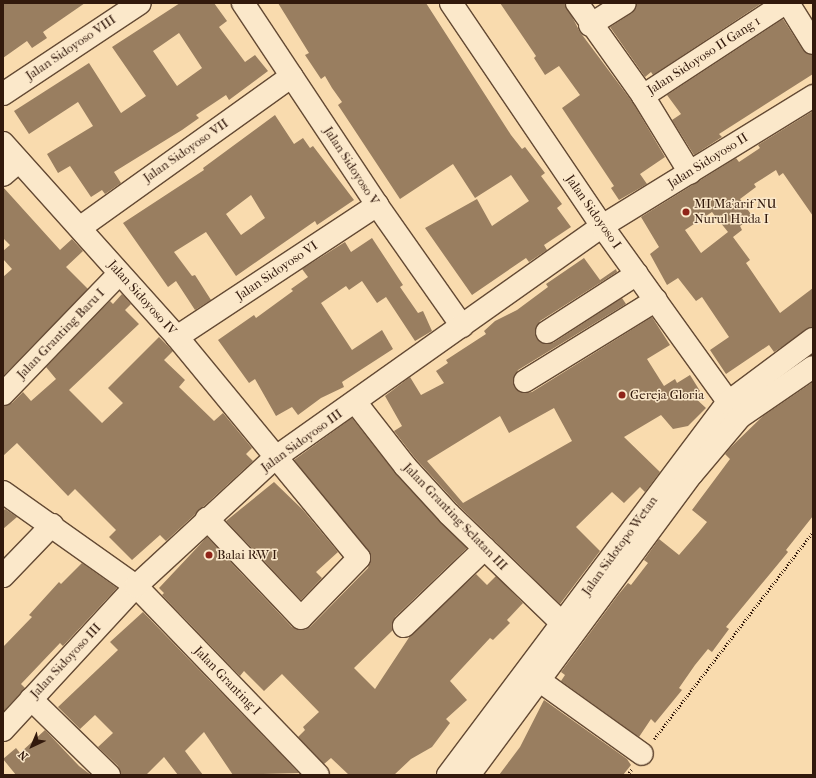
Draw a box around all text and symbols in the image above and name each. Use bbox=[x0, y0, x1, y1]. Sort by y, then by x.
street label: Jalan Sidoyoso VIII bbox=[23, 12, 119, 84]
street label: Jalan Sidoyoso II Gang 1 bbox=[645, 14, 763, 98]
street label: Jalan Sidoyoso VII bbox=[140, 116, 232, 186]
street label: Jalan Sidoyoso V bbox=[320, 124, 382, 208]
street label: Jalan Sidoyoso II bbox=[665, 130, 751, 192]
street label: Jalan Sidoyoso I bbox=[562, 172, 624, 252]
place label: MI Ma'arif NU Nurul Huda I bbox=[694, 197, 777, 228]
marker: MI Ma'arif NU Nurul Huda I bbox=[681, 207, 691, 217]
street label: Jalan Sidoyoso VI bbox=[233, 238, 321, 304]
street label: Jalan Sidoyoso IV bbox=[104, 257, 180, 339]
street label: Jalan Granting Baru I bbox=[14, 286, 108, 382]
place label: Gereja Gloria bbox=[630, 387, 704, 403]
marker: Gereja Gloria bbox=[617, 390, 627, 400]
street label: Jalan Sidoyoso III bbox=[258, 406, 346, 476]
street label: Jalan Granting Selatan III bbox=[400, 460, 510, 574]
street label: Jalan Sidotopo Wetan bbox=[579, 493, 661, 599]
place label: Balai RW I bbox=[217, 547, 277, 563]
marker: Balai RW I bbox=[204, 550, 214, 560]
street label: Jalan Sidoyoso III bbox=[27, 620, 105, 702]
street label: Jalan Granting I bbox=[190, 643, 264, 719]
north arrow bbox=[12, 726, 52, 766]
text: N bbox=[16, 747, 31, 763]

